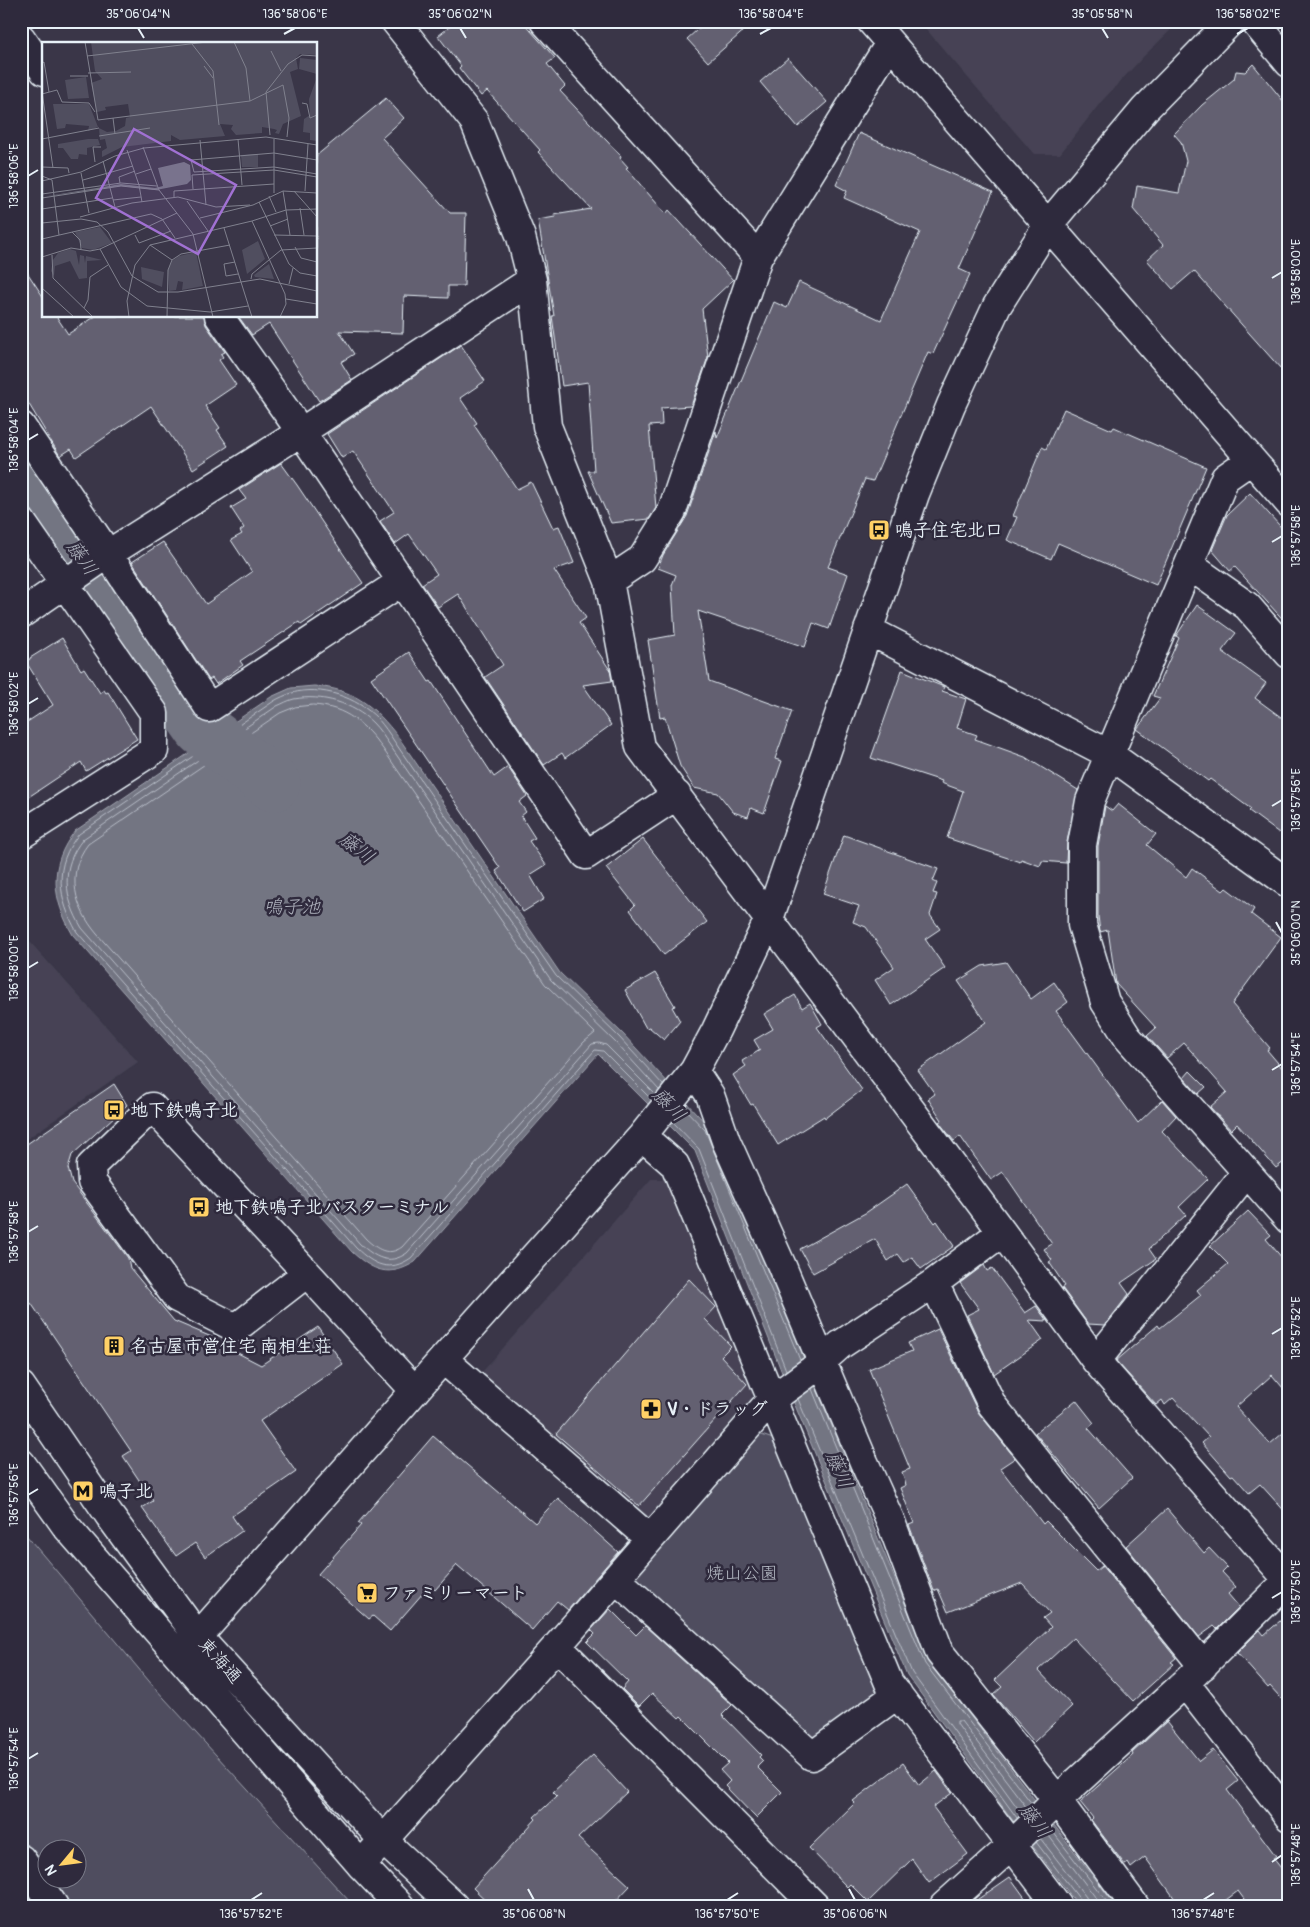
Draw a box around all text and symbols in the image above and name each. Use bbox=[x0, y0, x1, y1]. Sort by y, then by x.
text: 35°06'04"N bbox=[106, 7, 170, 22]
text: 136°58'06"E bbox=[263, 7, 327, 22]
text: 35°06'02"N bbox=[428, 7, 492, 22]
text: 136°58'04"E bbox=[739, 7, 803, 22]
text: 35°05'58"N bbox=[1071, 7, 1133, 22]
text: 136°58'02"E bbox=[1216, 7, 1280, 22]
inset map bbox=[42, 42, 318, 318]
text: 136°58'06"E bbox=[7, 144, 22, 208]
text: 136°58'00"E bbox=[1289, 239, 1304, 305]
text: 136°58'04"E bbox=[7, 408, 22, 472]
text: 136°57'58"E bbox=[1289, 505, 1304, 567]
bus stop icon: 鳴子住宅北口 bbox=[867, 518, 891, 542]
place label: 鳴子住宅北口 bbox=[895, 519, 1003, 542]
water label: 藤川 bbox=[61, 536, 103, 580]
text: 136°58'02"E bbox=[7, 672, 22, 736]
text: 136°57'56"E bbox=[1289, 768, 1304, 832]
water label: 藤川 bbox=[335, 827, 379, 869]
water label: 鳴子池 bbox=[263, 895, 321, 919]
text: 35°06'00"N bbox=[1289, 900, 1304, 966]
text: 136°58'00"E bbox=[7, 935, 22, 1001]
text: 136°57'54"E bbox=[1289, 1032, 1304, 1096]
water label: 藤川 bbox=[647, 1083, 691, 1127]
bus stop icon: 地下鉄鳴子北 bbox=[102, 1098, 126, 1122]
place label: 地下鉄鳴子北 bbox=[130, 1099, 238, 1122]
bus stop icon: 地下鉄鳴子北バスターミナル bbox=[187, 1195, 211, 1219]
place label: 地下鉄鳴子北バスターミナル bbox=[215, 1196, 449, 1219]
text: 136°57'58"E bbox=[7, 1201, 22, 1263]
text: 136°57'52"E bbox=[1289, 1296, 1304, 1360]
building icon: 名古屋市営住宅 南相生荘 bbox=[102, 1334, 126, 1358]
place label: 名古屋市営住宅 南相生荘 bbox=[130, 1335, 332, 1358]
pharmacy icon: V・ドラッグ bbox=[639, 1397, 663, 1421]
place label: V・ドラッグ bbox=[667, 1398, 768, 1421]
water label: 藤川 bbox=[821, 1448, 857, 1492]
text: 136°57'56"E bbox=[7, 1463, 22, 1527]
metro station icon: 鳴子北 bbox=[71, 1479, 95, 1503]
place label: 鳴子北 bbox=[99, 1480, 153, 1503]
text: 136°57'50"E bbox=[1289, 1560, 1304, 1624]
park label: 焼山公園 bbox=[706, 1562, 778, 1585]
supermarket icon: ファミリーマート bbox=[355, 1581, 379, 1605]
place label: ファミリーマート bbox=[383, 1582, 528, 1605]
street label: 東海通 bbox=[193, 1633, 247, 1689]
text: 136°57'54"E bbox=[7, 1727, 22, 1791]
water label: 藤川 bbox=[1014, 1799, 1056, 1843]
text: 136°57'48"E bbox=[1289, 1824, 1304, 1886]
north arrow bbox=[38, 1840, 88, 1890]
text: N bbox=[41, 1862, 61, 1878]
text: 136°57'52"E bbox=[219, 1907, 283, 1922]
text: 35°06'08"N bbox=[502, 1907, 566, 1922]
text: 136°57'50"E bbox=[695, 1907, 759, 1922]
text: 35°06'06"N bbox=[823, 1907, 887, 1922]
text: 136°57'48"E bbox=[1172, 1907, 1234, 1922]

